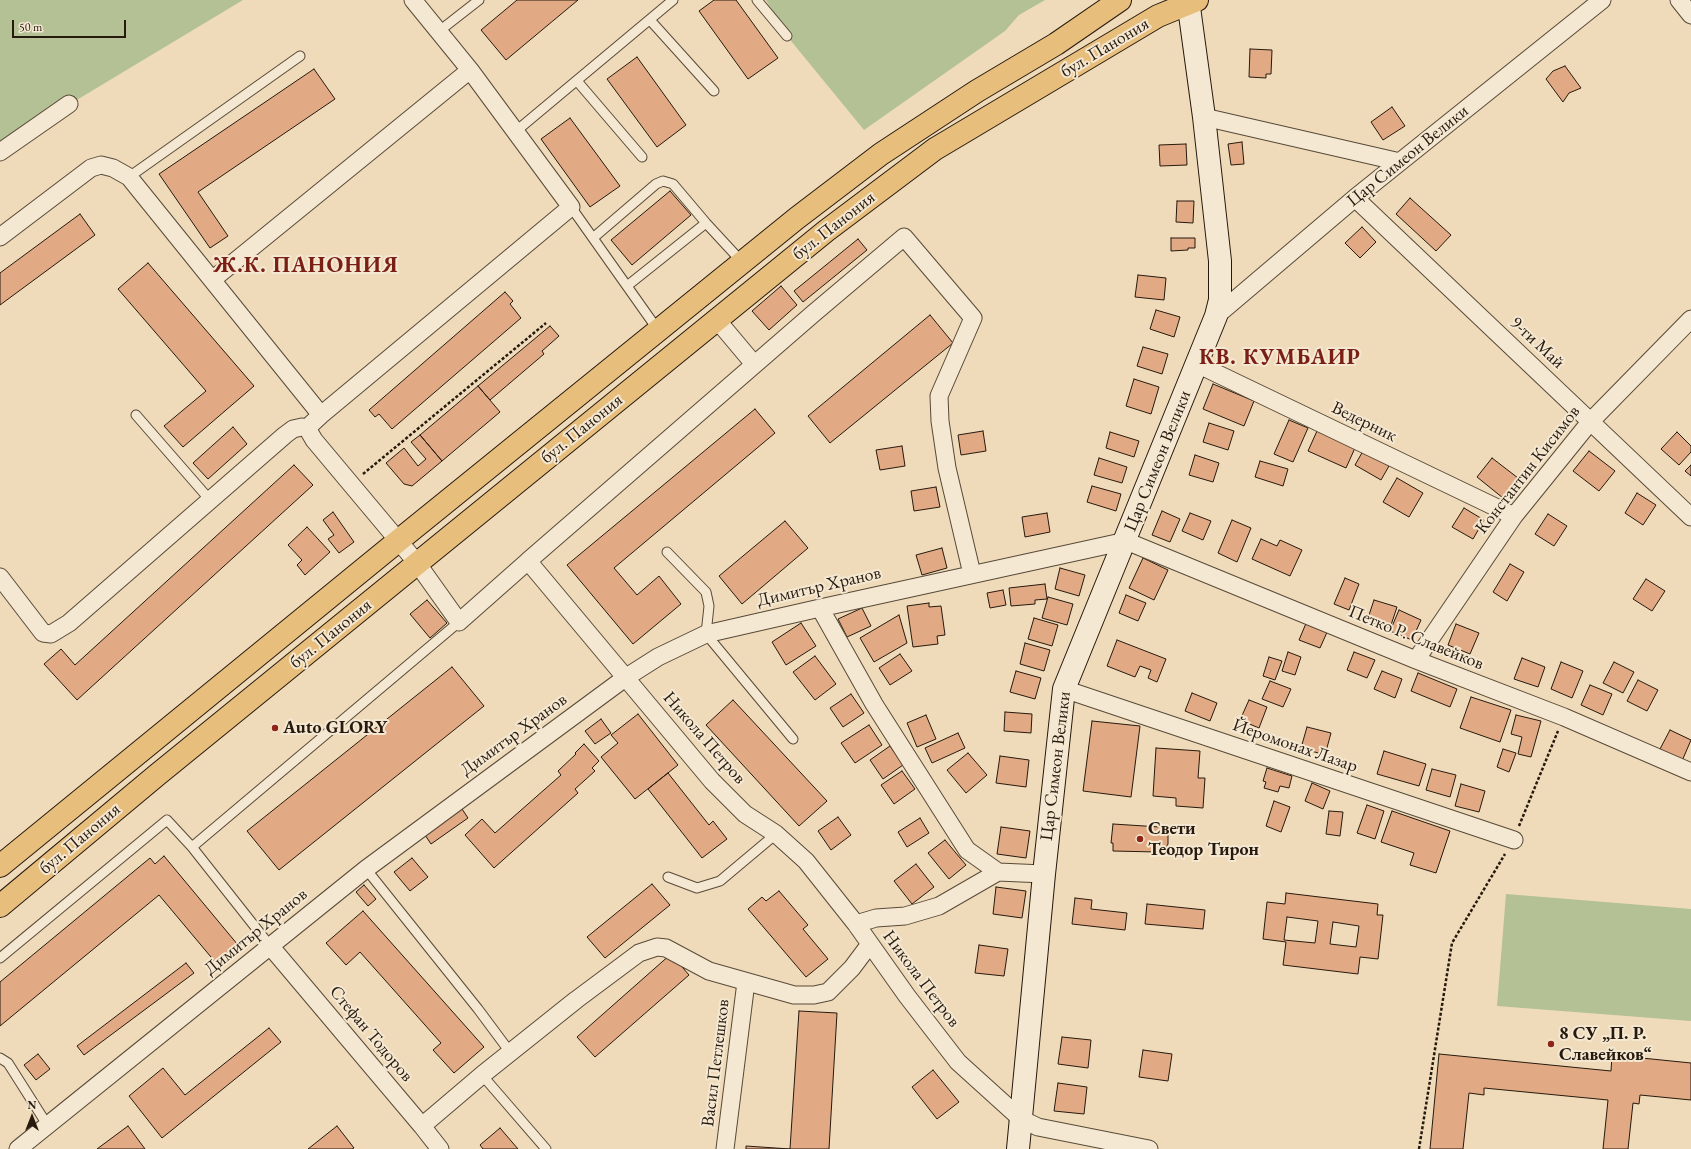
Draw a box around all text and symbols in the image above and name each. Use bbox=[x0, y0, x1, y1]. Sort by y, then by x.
scale bar bbox=[14, 12, 128, 38]
street label: бул. Панония bbox=[1057, 13, 1153, 83]
text: 50 m bbox=[19, 19, 42, 35]
street label: Цар Симеон Велики bbox=[1343, 100, 1473, 212]
street label: бул. Панония bbox=[788, 187, 880, 265]
district label: Ж.К. ПАНОНИЯ bbox=[213, 253, 399, 279]
street label: 9-ти Май bbox=[1505, 312, 1569, 374]
district label: КВ. КУМБАИР bbox=[1199, 345, 1361, 371]
street label: Цар Симеон Велики bbox=[1120, 387, 1196, 535]
street label: бул. Панония bbox=[537, 389, 627, 469]
street label: Ведерник bbox=[1328, 397, 1400, 447]
street label: Константин Кисимов bbox=[1471, 402, 1585, 538]
street label: Димитър Хранов bbox=[755, 562, 883, 612]
street label: бул. Панония bbox=[286, 594, 376, 674]
street label: Петко Р. Славейков bbox=[1345, 601, 1487, 675]
street label: Никола Петров bbox=[658, 687, 750, 789]
street label: Димитър Хранов bbox=[457, 689, 571, 781]
street label: Цар Симеон Велики bbox=[1036, 690, 1076, 842]
street label: Йеромонах Лазар bbox=[1230, 714, 1360, 778]
place label: Auto GLORY bbox=[283, 717, 387, 739]
marker: Auto GLORY bbox=[270, 723, 280, 733]
street label: бул. Панония bbox=[35, 799, 125, 879]
place label: Свети Теодор Тирон bbox=[1148, 818, 1259, 860]
marker: Свети Теодор Тирон bbox=[1135, 834, 1145, 844]
street label: Димитър Хранов bbox=[200, 884, 312, 980]
street label: Никола Петров bbox=[878, 926, 964, 1032]
street label: Стефан Тодоров bbox=[324, 981, 418, 1087]
street label: Васил Петлешков bbox=[697, 998, 735, 1128]
place label: 8 СУ „П. Р. Славейков“ bbox=[1559, 1023, 1652, 1066]
marker: 8 СУ „П. Р. Славейков“ bbox=[1546, 1039, 1556, 1049]
north arrow bbox=[12, 1097, 52, 1137]
text: N bbox=[28, 1098, 36, 1112]

